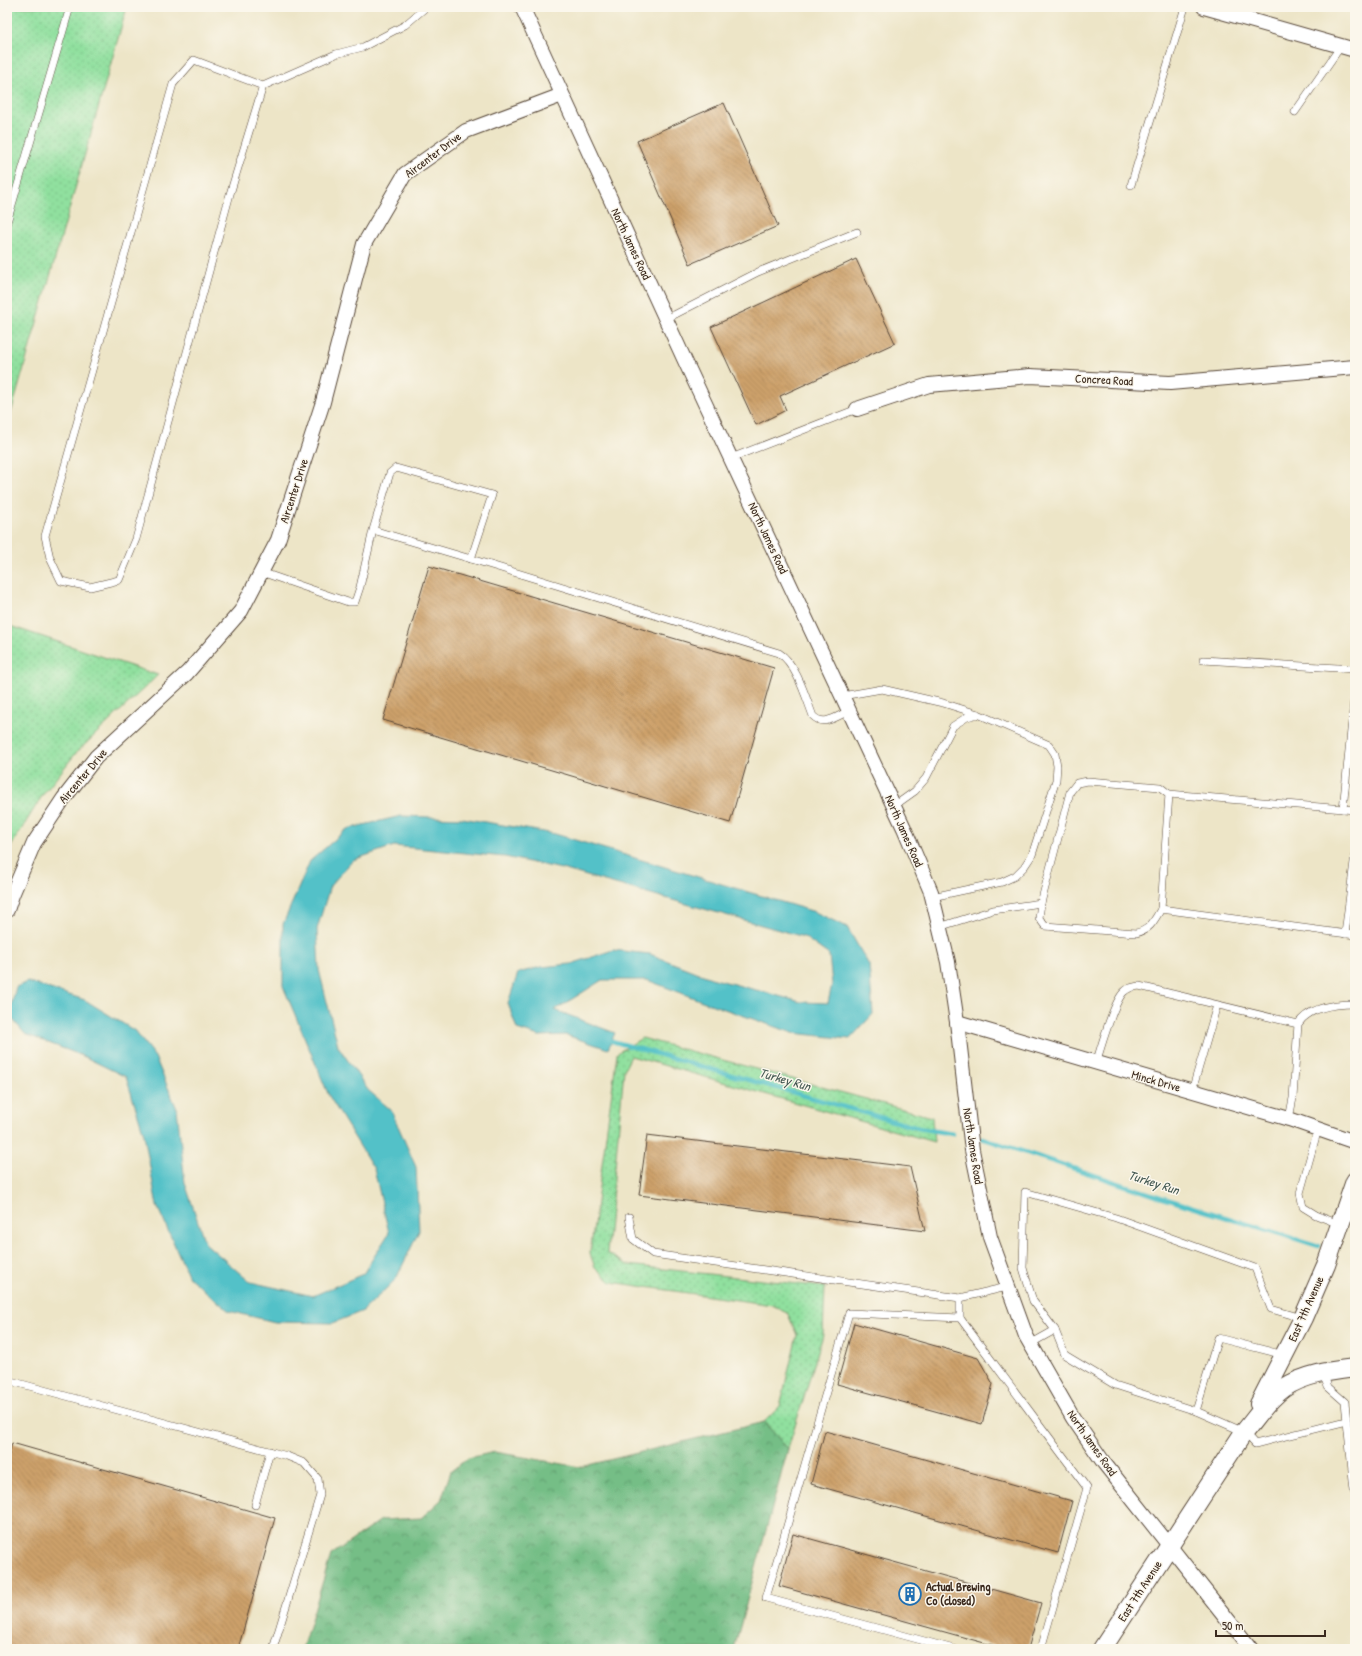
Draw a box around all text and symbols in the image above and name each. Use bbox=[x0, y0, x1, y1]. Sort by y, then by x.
street label: Aircenter Drive bbox=[401, 128, 465, 182]
street label: North James Road bbox=[607, 205, 656, 283]
street label: Concrea Road bbox=[1075, 369, 1134, 390]
street label: Aircenter Drive bbox=[275, 456, 312, 525]
street label: North James Road bbox=[744, 499, 793, 577]
street label: Aircenter Drive bbox=[55, 744, 111, 807]
street label: North James Road bbox=[881, 792, 928, 870]
water label: Turkey Run bbox=[757, 1063, 814, 1095]
street label: Minck Drive bbox=[1130, 1065, 1183, 1096]
street label: North James Road bbox=[959, 1107, 988, 1186]
water label: Turkey Run bbox=[1126, 1165, 1183, 1199]
street label: East 7th Avenue bbox=[1284, 1273, 1328, 1344]
street label: North James Road bbox=[1063, 1406, 1122, 1479]
street label: East 7th Avenue bbox=[1113, 1557, 1166, 1625]
place label: Actual Brewing Co (closed) bbox=[926, 1578, 991, 1609]
building icon: Actual Brewing Co (closed) bbox=[897, 1581, 923, 1607]
scale bar bbox=[1216, 1612, 1325, 1638]
text: 50 m bbox=[1222, 1617, 1243, 1634]

